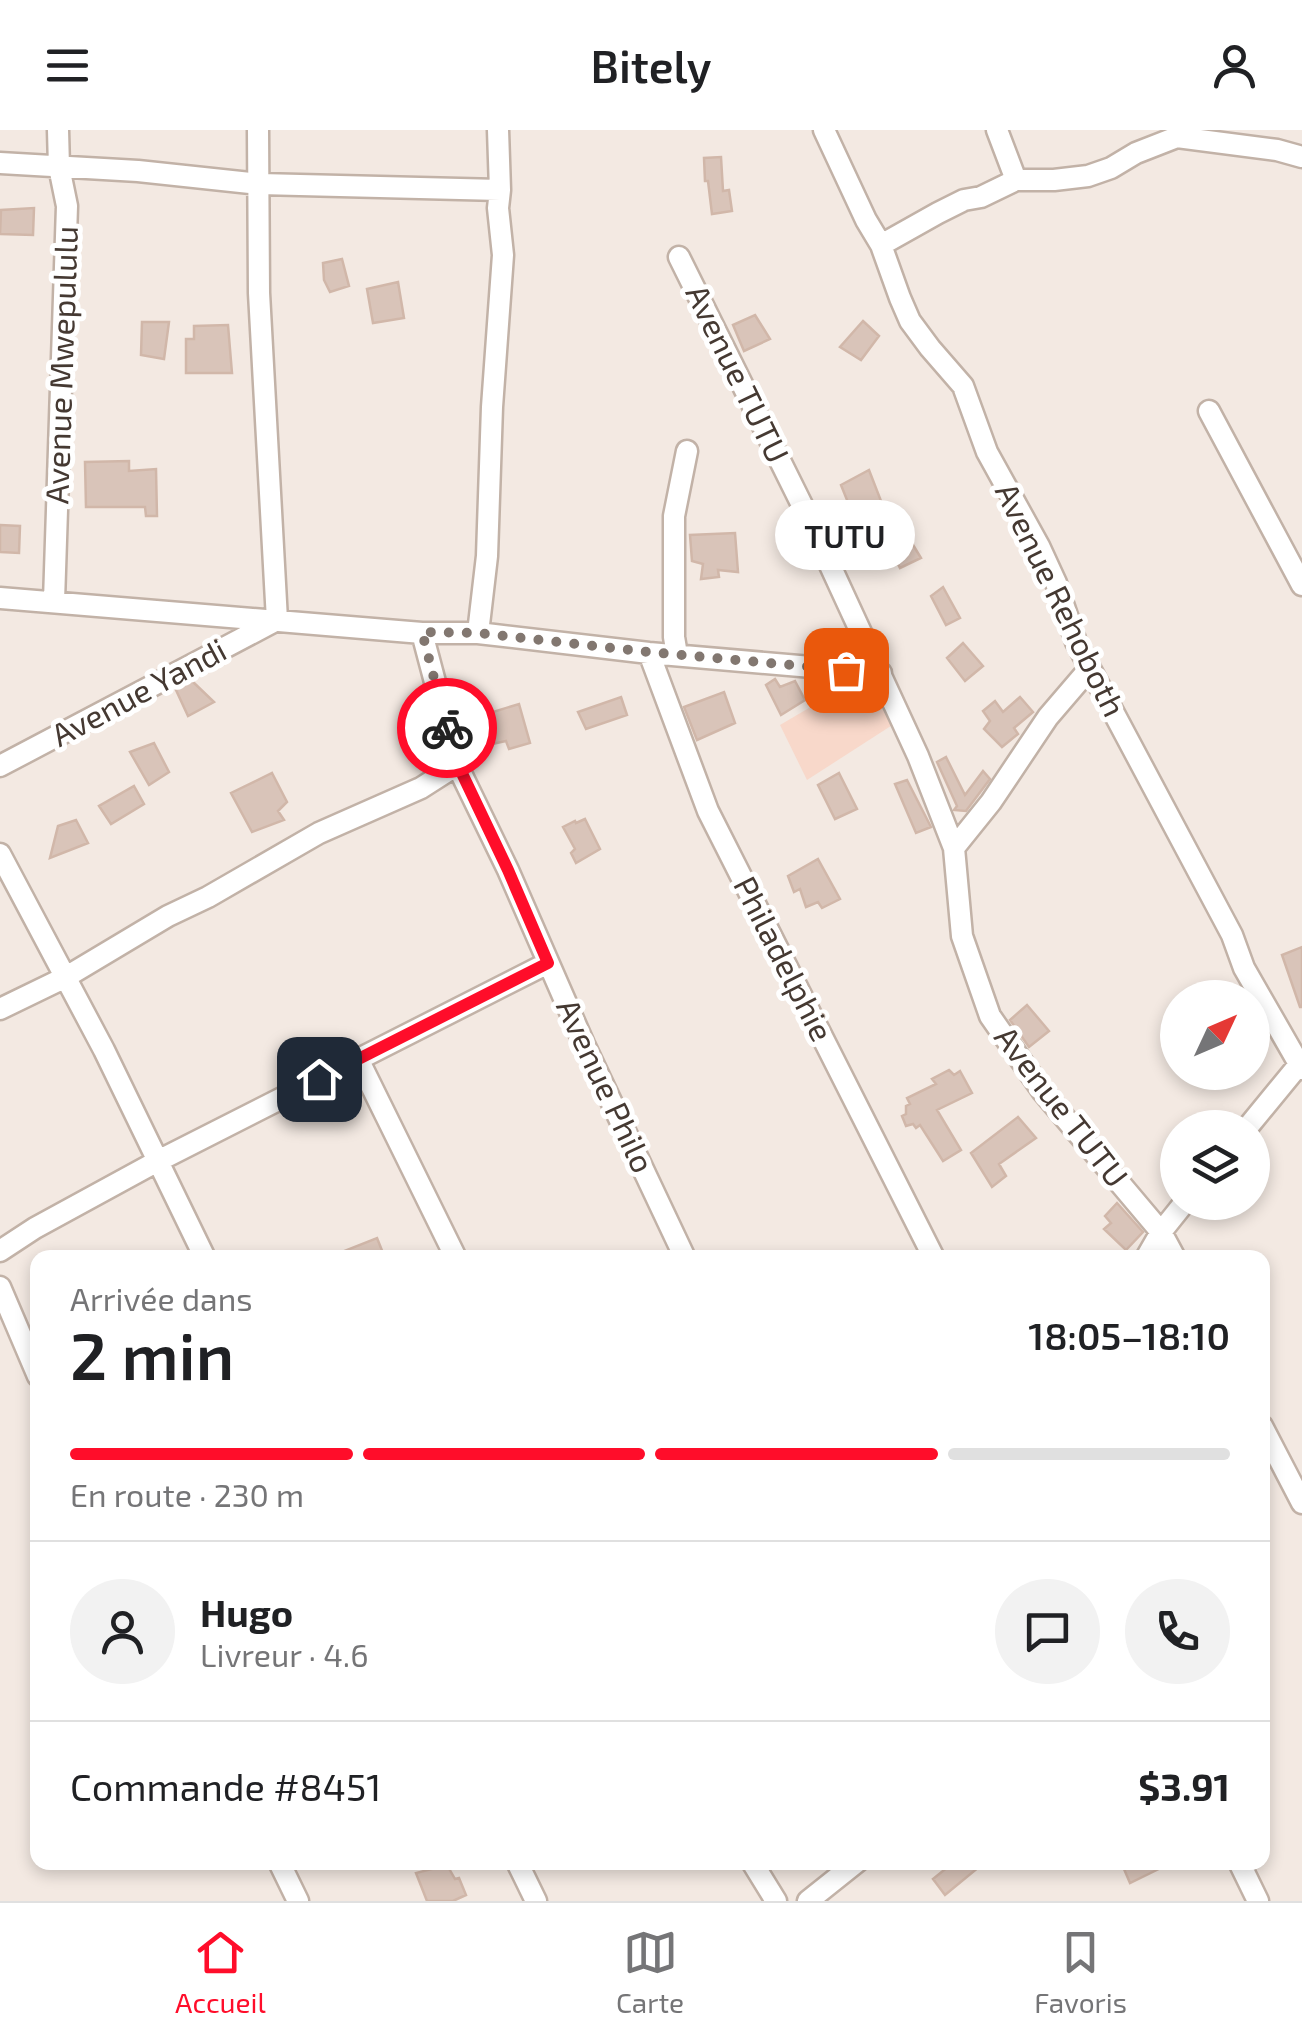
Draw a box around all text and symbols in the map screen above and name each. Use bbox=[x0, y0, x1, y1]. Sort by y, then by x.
icon: menu bbox=[40, 38, 95, 93]
text: Bitely bbox=[591, 38, 711, 92]
icon: person bbox=[1207, 38, 1262, 93]
street label: Avenue Mwepululu bbox=[36, 225, 84, 505]
street label: Avenue TUTU bbox=[679, 278, 798, 468]
street label: Avenue Rehoboth bbox=[989, 476, 1135, 722]
callout: TUTU bbox=[776, 500, 916, 570]
text: TUTU bbox=[804, 516, 886, 554]
pin bbox=[804, 628, 889, 713]
street label: Avenue Yandi bbox=[44, 629, 232, 753]
icon: bag bbox=[819, 643, 874, 698]
courier bbox=[397, 678, 497, 778]
icon: bike bbox=[420, 701, 475, 756]
street label: Philadelphie bbox=[727, 869, 843, 1047]
north arrow bbox=[1160, 980, 1270, 1090]
map controls bbox=[1160, 980, 1270, 1220]
street label: Avenue Philo bbox=[550, 992, 664, 1178]
street label: Avenue TUTU bbox=[988, 1018, 1137, 1194]
pin bbox=[277, 1037, 362, 1122]
icon: home bbox=[292, 1052, 347, 1107]
button: layers bbox=[1160, 1110, 1270, 1220]
text: Arrivée dans bbox=[70, 1279, 253, 1317]
text: 18:05–18:10 bbox=[1028, 1312, 1230, 1358]
text: 2 min bbox=[70, 1315, 234, 1393]
text: En route · 230 m bbox=[70, 1475, 304, 1513]
button: person bbox=[70, 1579, 175, 1684]
button: chat bbox=[995, 1579, 1100, 1684]
button: phone bbox=[1125, 1579, 1230, 1684]
text: Hugo bbox=[200, 1589, 293, 1635]
text: Livreur · 4.6 bbox=[200, 1635, 368, 1673]
text: Commande #8451 bbox=[70, 1763, 381, 1809]
text: $3.91 bbox=[1138, 1763, 1230, 1809]
tab: Accueil bbox=[175, 1925, 266, 2019]
tab: Carte bbox=[616, 1925, 684, 2019]
tab: Favoris bbox=[1034, 1925, 1127, 2019]

